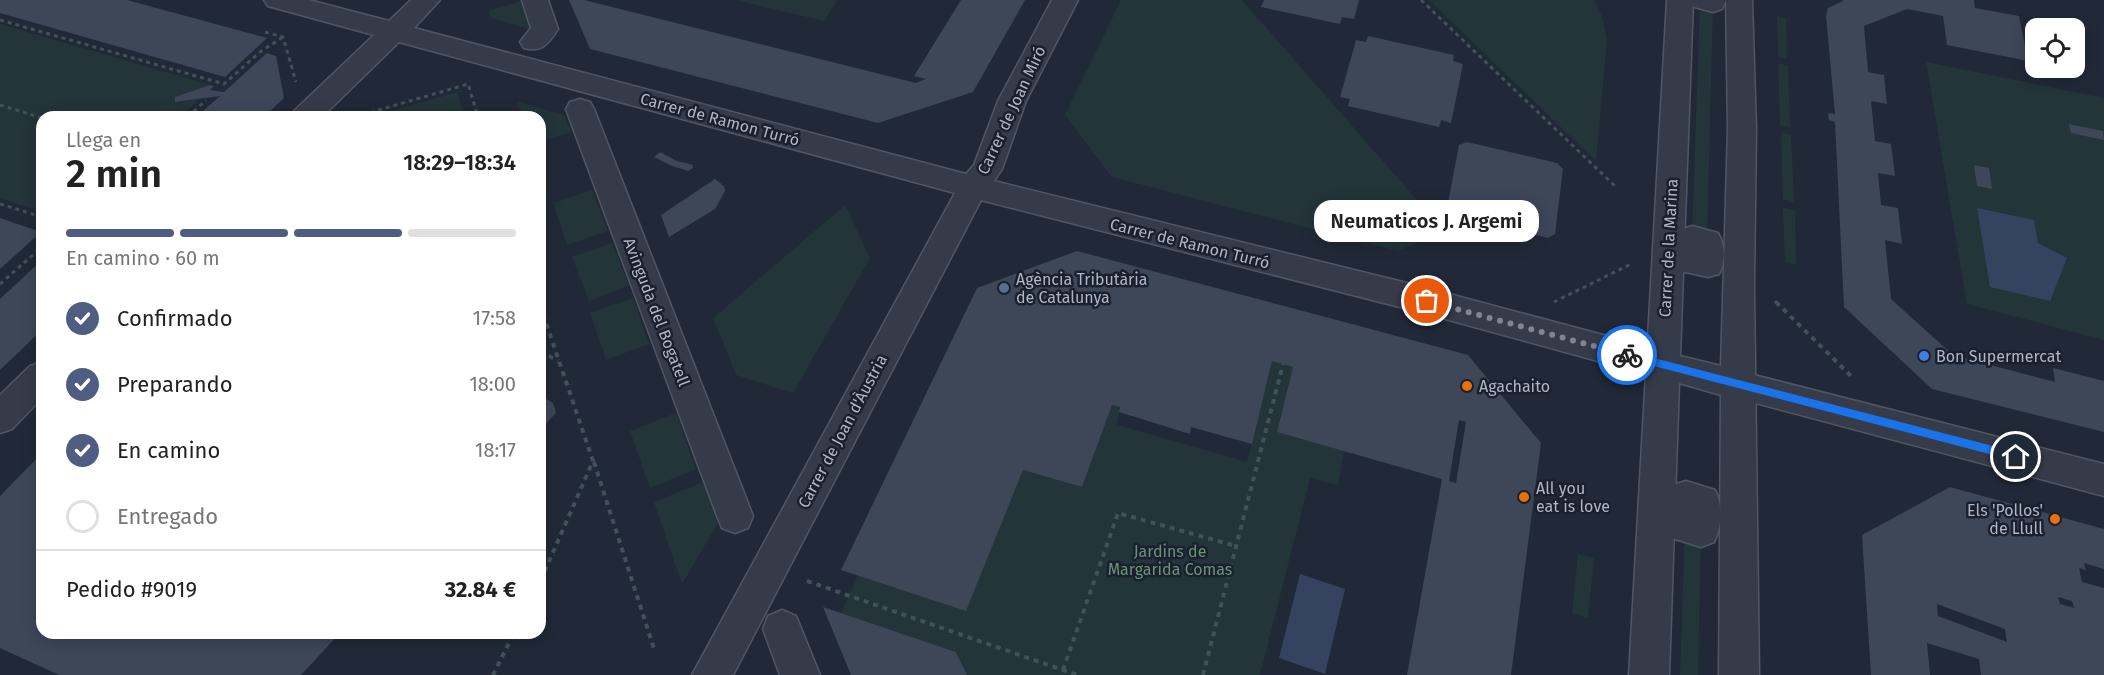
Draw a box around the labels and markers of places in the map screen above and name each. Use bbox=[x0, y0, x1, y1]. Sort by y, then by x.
callout: Neumaticos J. Argemi bbox=[1314, 199, 1540, 241]
place label: Agència Tributària de Catalunya bbox=[1016, 270, 1148, 307]
pin bbox=[1401, 275, 1452, 326]
marker: Agència Tributària de Catalunya bbox=[997, 281, 1011, 295]
place label: Bon Supermercat bbox=[1936, 347, 2061, 366]
marker: Bon Supermercat bbox=[1917, 349, 1931, 363]
place label: Agachaito bbox=[1479, 377, 1550, 396]
marker: Agachaito bbox=[1460, 379, 1474, 393]
pin bbox=[1990, 431, 2041, 482]
place label: All you eat is love bbox=[1536, 479, 1610, 516]
marker: All you eat is love bbox=[1517, 490, 1531, 504]
place label: Els 'Pollos' de Llull bbox=[1967, 501, 2043, 538]
marker: Els 'Pollos' de Llull bbox=[2048, 512, 2062, 526]

